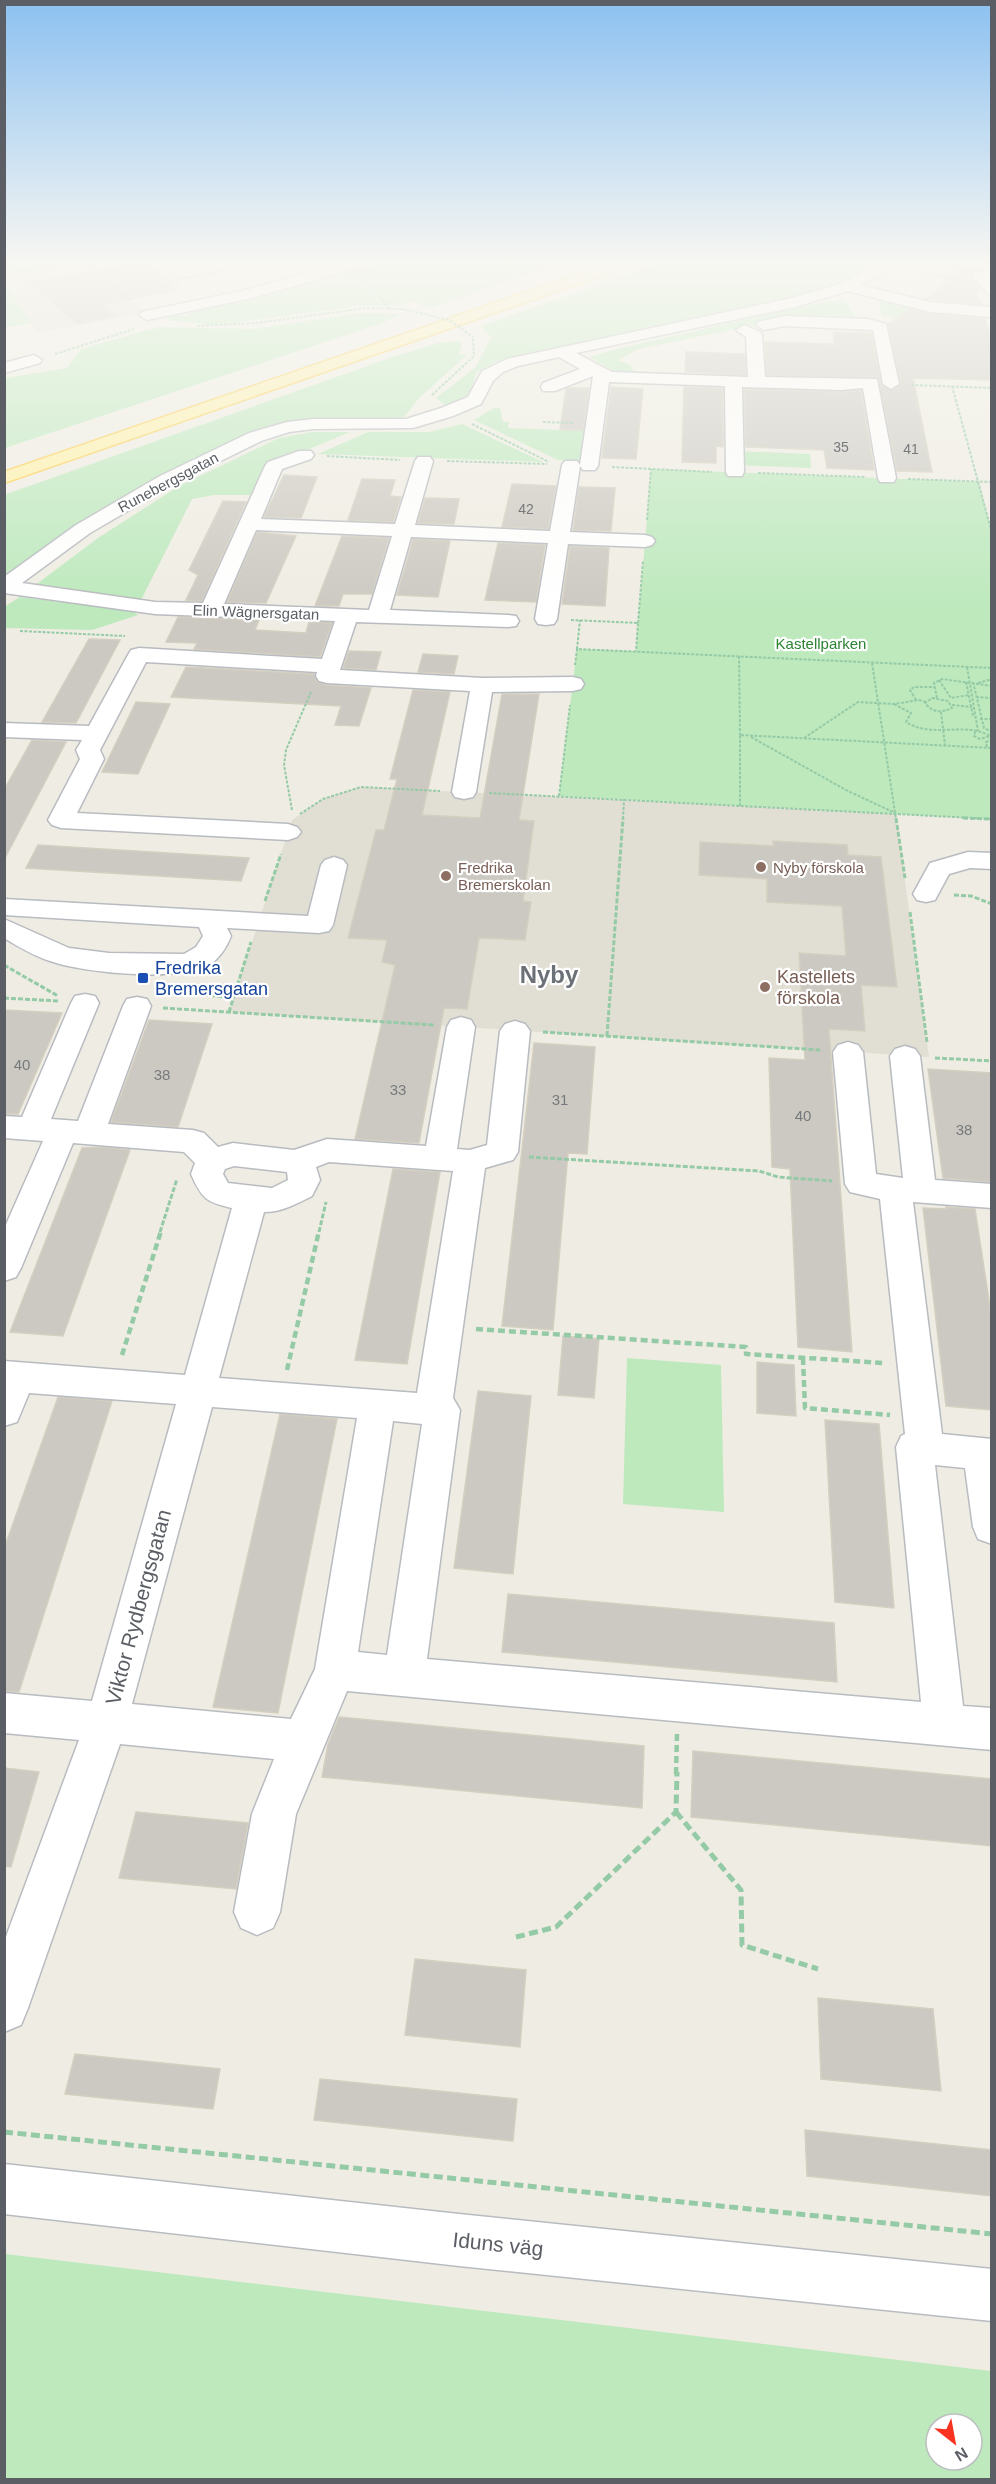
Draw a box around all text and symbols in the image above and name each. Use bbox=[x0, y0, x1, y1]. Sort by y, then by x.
house number: 35 bbox=[833, 439, 849, 455]
house number: 41 bbox=[903, 441, 919, 457]
street label: Runebergsgatan bbox=[115, 448, 221, 516]
house number: 42 bbox=[518, 501, 534, 517]
street label: Elin Wägnersgatan bbox=[192, 601, 320, 623]
park label: Kastellparken bbox=[776, 635, 866, 652]
place label: Fredrika Bremerskolan bbox=[458, 859, 551, 893]
place label: Nyby förskola bbox=[773, 859, 865, 876]
marker: Nyby förskola bbox=[754, 860, 768, 874]
marker: Fredrika Bremerskolan bbox=[439, 869, 453, 883]
place label: Fredrika Bremersgatan bbox=[155, 958, 268, 999]
district label: Nyby bbox=[520, 961, 579, 988]
place label: Kastellets förskola bbox=[777, 967, 855, 1008]
marker: Fredrika Bremersgatan bbox=[136, 971, 150, 985]
marker: Kastellets förskola bbox=[758, 980, 772, 994]
house number: 40 bbox=[14, 1056, 30, 1073]
house number: 38 bbox=[154, 1066, 170, 1083]
house number: 33 bbox=[390, 1081, 406, 1098]
house number: 31 bbox=[552, 1091, 568, 1108]
house number: 40 bbox=[795, 1107, 811, 1124]
house number: 38 bbox=[956, 1121, 972, 1138]
street label: Viktor Rydbergsgatan bbox=[101, 1507, 175, 1707]
street label: Iduns väg bbox=[452, 2228, 544, 2260]
north arrow bbox=[924, 2412, 984, 2472]
text: N bbox=[952, 2444, 971, 2465]

